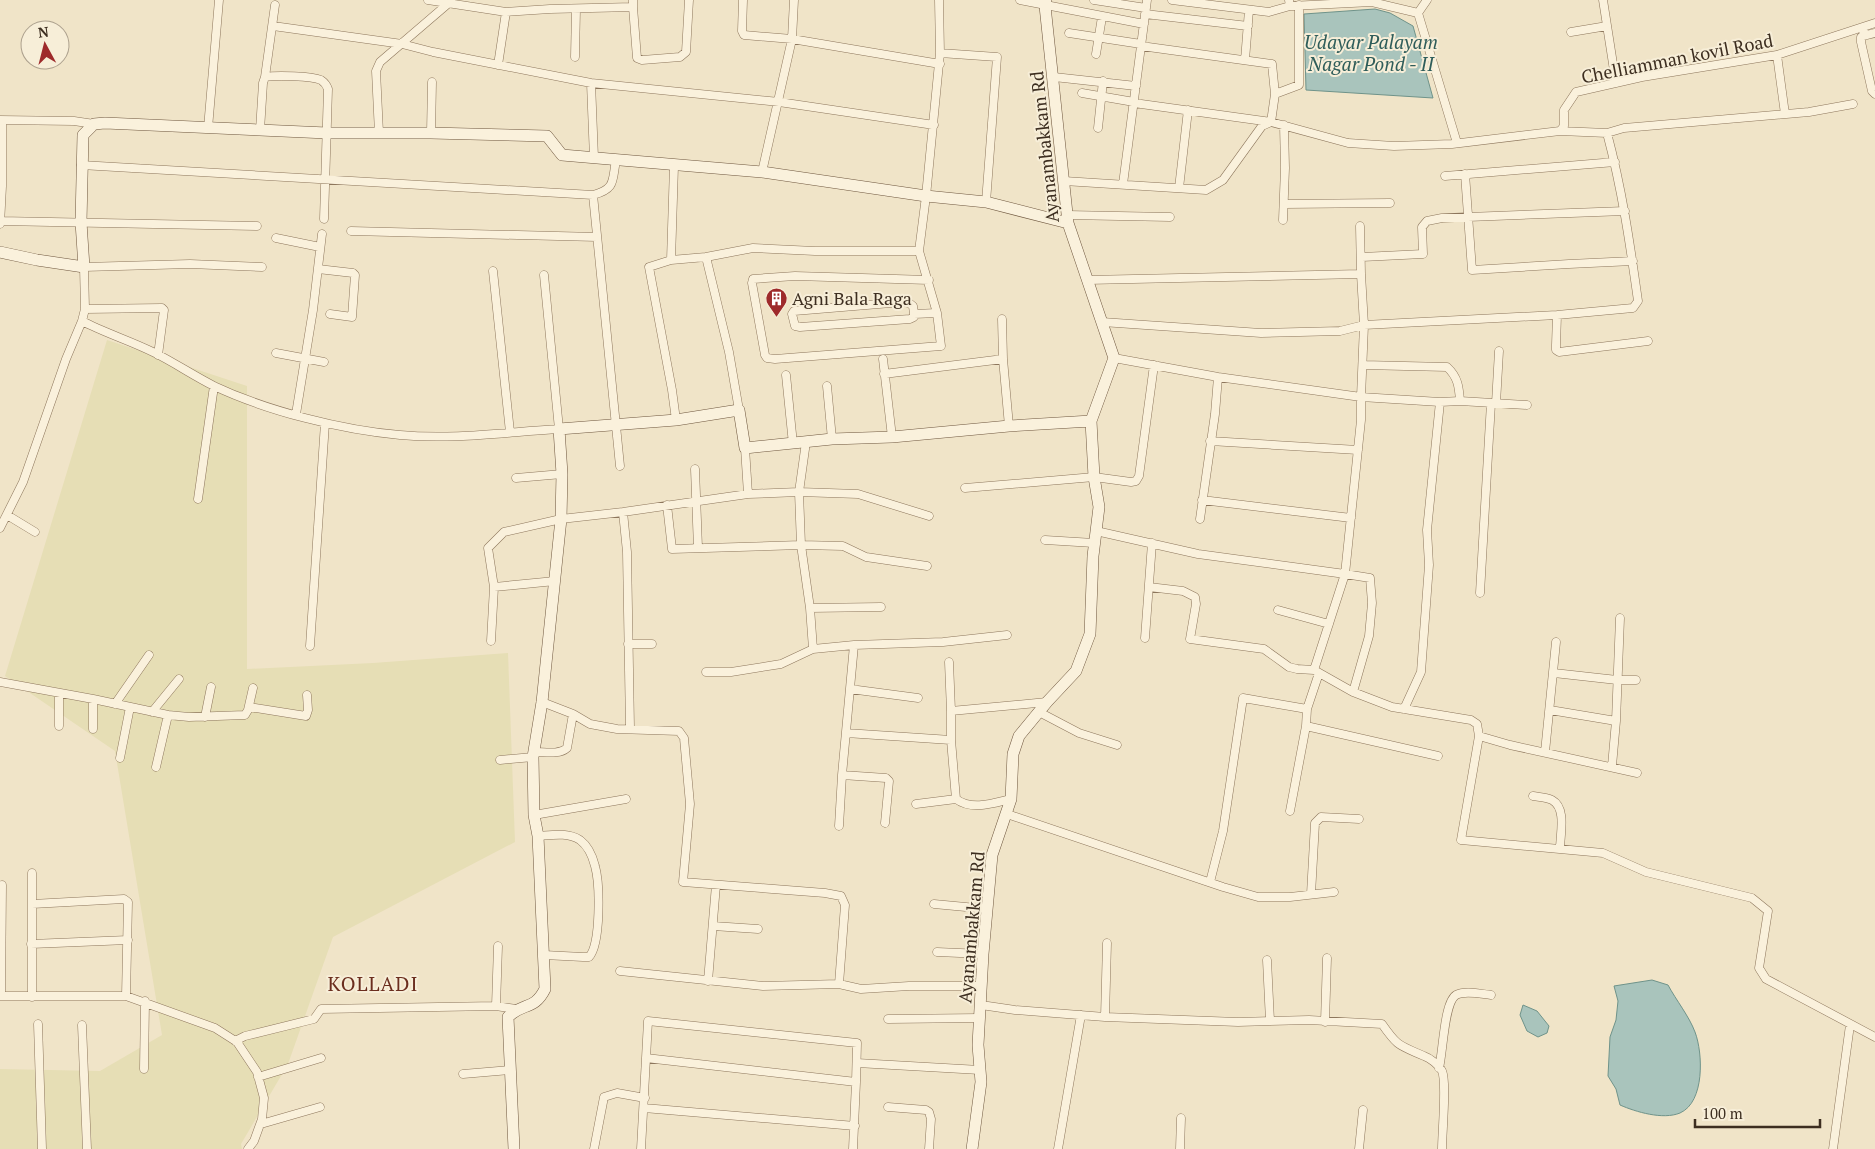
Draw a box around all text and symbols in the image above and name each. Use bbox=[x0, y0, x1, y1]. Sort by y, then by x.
north arrow bbox=[20, 20, 70, 70]
text: N bbox=[37, 21, 50, 42]
street label: Chelliamman kovil Road bbox=[1579, 28, 1775, 88]
water label: Udayar Palayam Nagar Pond - II bbox=[1304, 29, 1438, 76]
street label: Ayanambakkam Rd bbox=[1024, 70, 1064, 224]
building icon: Agni Bala Raga bbox=[764, 286, 788, 317]
place label: Agni Bala Raga bbox=[792, 286, 912, 310]
street label: Ayanambakkam Rd bbox=[952, 850, 990, 1004]
district label: KOLLADI bbox=[328, 970, 418, 997]
scale bar bbox=[1695, 1096, 1820, 1128]
text: 100 m bbox=[1702, 1103, 1743, 1123]

